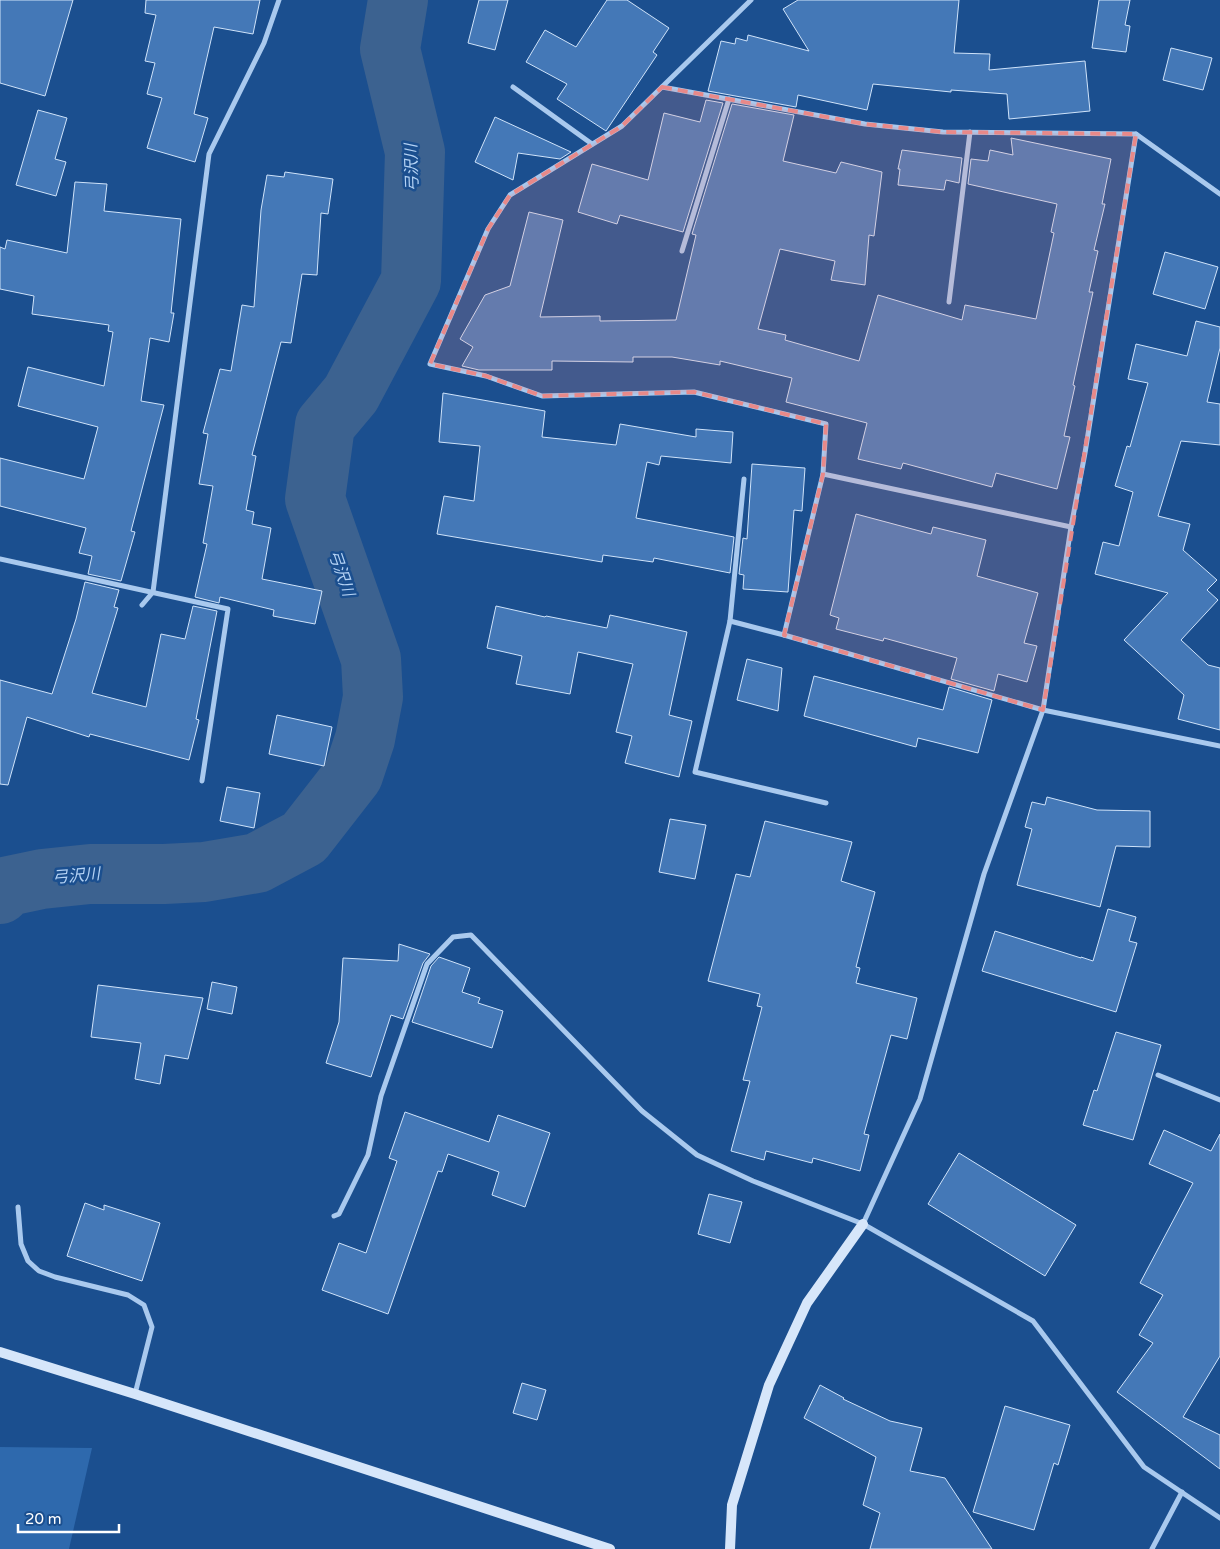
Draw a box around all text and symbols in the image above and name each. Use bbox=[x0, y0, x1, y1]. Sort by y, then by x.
water label: 弓沢川 bbox=[401, 142, 423, 192]
water label: 弓沢川 bbox=[324, 547, 359, 601]
water label: 弓沢川 bbox=[51, 864, 103, 888]
scale bar bbox=[18, 1502, 119, 1534]
text: 20 m bbox=[25, 1510, 62, 1528]

